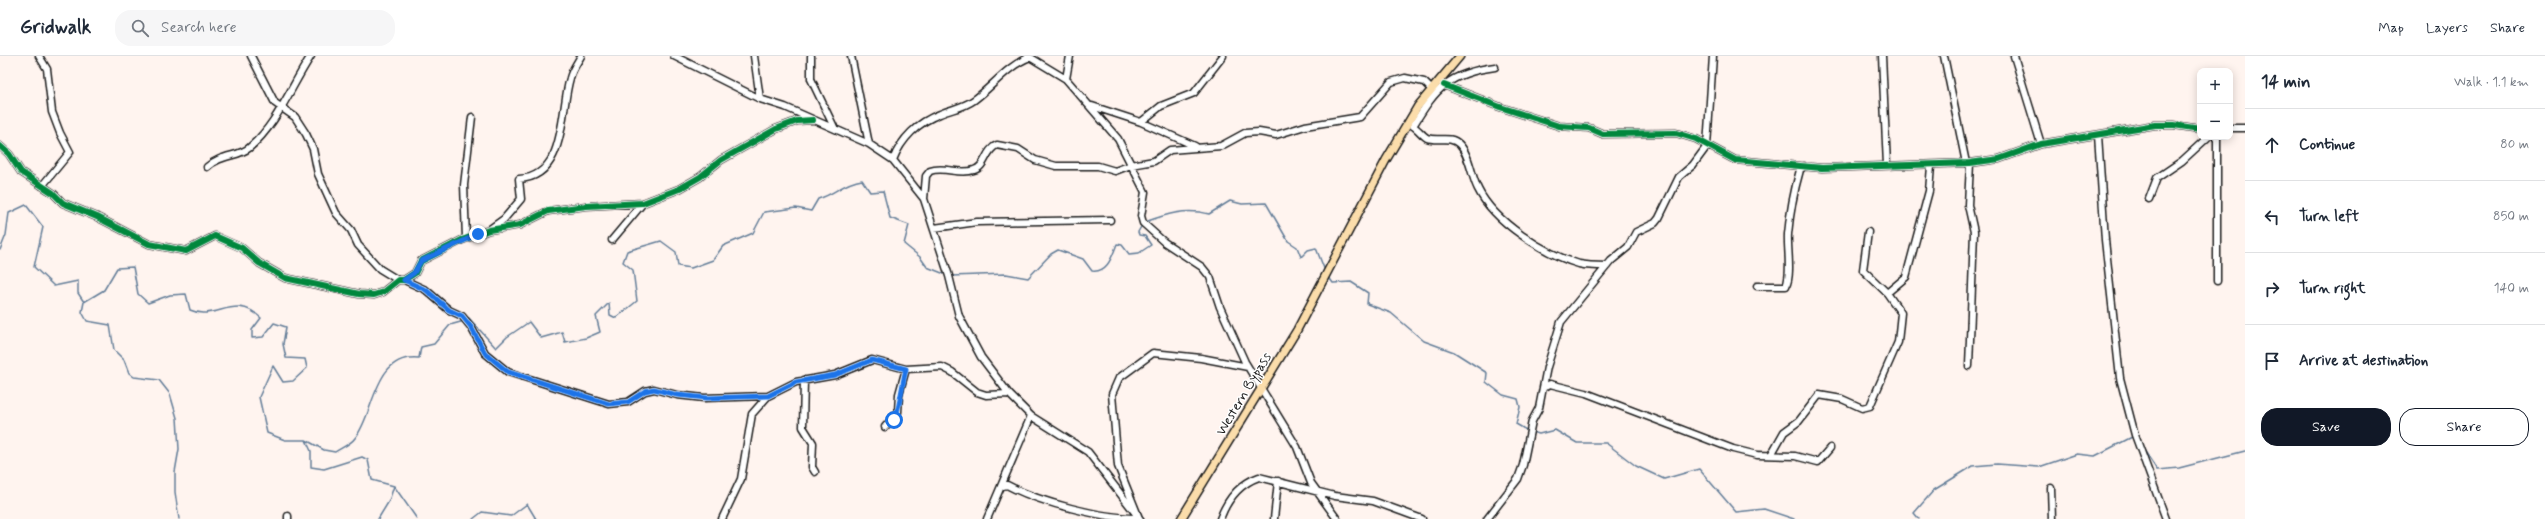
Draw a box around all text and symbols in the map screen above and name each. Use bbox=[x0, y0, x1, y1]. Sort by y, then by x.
search box bbox=[115, 10, 395, 46]
text: Gridwalk bbox=[20, 15, 91, 40]
icon: search bbox=[129, 17, 151, 39]
text: Search here bbox=[161, 18, 237, 38]
text: Map bbox=[2378, 19, 2404, 37]
text: Layers bbox=[2426, 19, 2468, 37]
text: Share bbox=[2490, 19, 2525, 37]
map controls bbox=[2197, 68, 2233, 140]
button: + bbox=[2197, 68, 2233, 104]
text: 14 min bbox=[2261, 71, 2310, 93]
text: Walk · 1.1 km bbox=[2454, 74, 2529, 91]
button: − bbox=[2197, 104, 2233, 140]
icon: ahead bbox=[2261, 134, 2283, 156]
text: Continue bbox=[2299, 135, 2355, 155]
text: 80 m bbox=[2500, 136, 2529, 153]
icon: left bbox=[2261, 206, 2283, 228]
text: Turn left bbox=[2299, 207, 2359, 227]
text: 850 m bbox=[2493, 208, 2529, 225]
route end bbox=[469, 225, 487, 243]
icon: right bbox=[2261, 278, 2283, 300]
text: Turn right bbox=[2299, 279, 2366, 299]
text: 140 m bbox=[2494, 280, 2529, 297]
street label: Western Bypass bbox=[1212, 349, 1276, 439]
icon: arrive bbox=[2261, 350, 2283, 372]
text: Arrive at destination bbox=[2299, 351, 2428, 371]
button: Save bbox=[2261, 408, 2391, 446]
button: Share bbox=[2399, 408, 2529, 446]
route start bbox=[885, 411, 903, 429]

